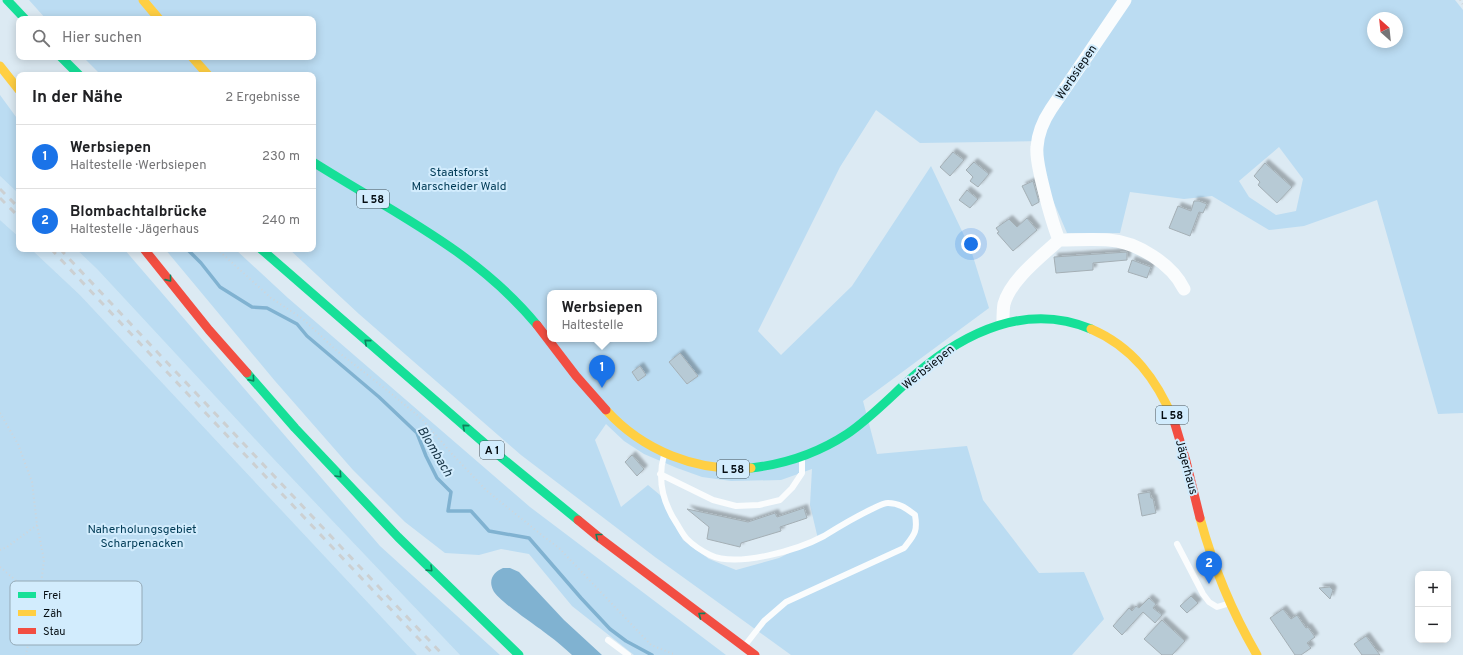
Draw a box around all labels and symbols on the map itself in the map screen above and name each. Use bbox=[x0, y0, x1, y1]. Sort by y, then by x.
north arrow bbox=[1367, 12, 1403, 48]
street label: Werbsiepen bbox=[1053, 42, 1101, 103]
park label: Staatsforst Marscheider Wald bbox=[412, 165, 506, 195]
road number: L 58 bbox=[357, 190, 389, 208]
your location bbox=[961, 234, 981, 254]
one-way arrow bbox=[164, 275, 171, 282]
one-way arrow bbox=[364, 339, 371, 346]
street label: Werbsiepen bbox=[899, 342, 958, 394]
pin: 1 bbox=[589, 355, 615, 388]
one-way arrow bbox=[248, 374, 255, 382]
road number: L 58 bbox=[1156, 406, 1188, 424]
water label: Blombach bbox=[413, 424, 456, 480]
one-way arrow bbox=[462, 424, 470, 431]
street label: Jägerhaus bbox=[1171, 438, 1201, 497]
road number: A 1 bbox=[480, 441, 504, 459]
road number: L 58 bbox=[717, 460, 749, 478]
one-way arrow bbox=[335, 471, 342, 478]
park label: Naherholungsgebiet Scharpenacken bbox=[87, 522, 197, 552]
one-way arrow bbox=[595, 534, 603, 541]
pin: 2 bbox=[1196, 551, 1222, 584]
one-way arrow bbox=[425, 564, 433, 572]
legend bbox=[10, 581, 142, 645]
text: Frei bbox=[43, 589, 61, 603]
text: Zäh bbox=[43, 607, 62, 621]
one-way arrow bbox=[699, 613, 706, 620]
text: Stau bbox=[43, 625, 66, 639]

